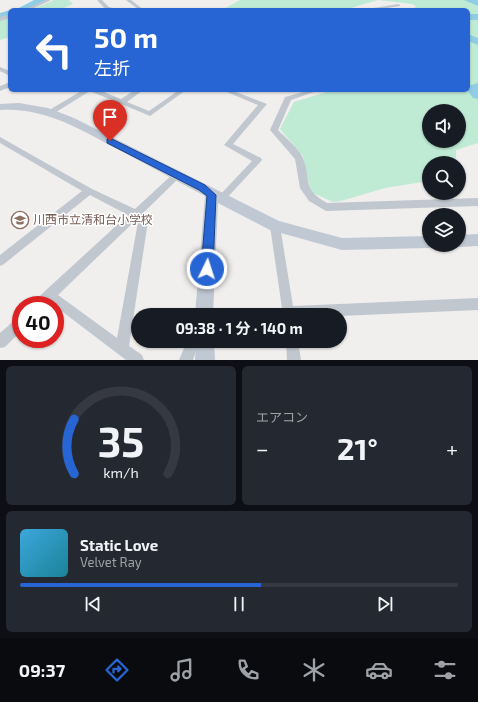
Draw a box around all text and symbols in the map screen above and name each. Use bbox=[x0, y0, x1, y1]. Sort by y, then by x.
text: 50 m bbox=[94, 20, 158, 54]
icon: left bbox=[28, 24, 80, 76]
text: 左折 bbox=[94, 57, 130, 79]
pin bbox=[93, 100, 127, 141]
map controls bbox=[422, 104, 466, 252]
button: sound bbox=[422, 104, 466, 148]
icon: arrive bbox=[99, 106, 121, 128]
button: search bbox=[422, 156, 466, 200]
button: layers bbox=[422, 208, 466, 252]
school or university icon: 川西市立清和台小学校 bbox=[10, 210, 30, 230]
place label: 川西市立清和台小学校 bbox=[33, 212, 153, 226]
position arrow bbox=[186, 248, 228, 290]
speed limit sign: 40 bbox=[12, 296, 64, 348]
text: 09:38 · 1 分 · 140 m bbox=[175, 319, 303, 337]
text: エアコン bbox=[256, 409, 308, 425]
text: 35 bbox=[98, 414, 144, 464]
text: 21° bbox=[337, 430, 378, 466]
text: − bbox=[256, 435, 269, 461]
text: + bbox=[446, 435, 458, 461]
text: km/h bbox=[103, 463, 139, 480]
text: Static Love bbox=[80, 536, 158, 554]
text: Velvet Ray bbox=[80, 554, 142, 570]
icon: previous bbox=[82, 593, 104, 615]
icon: pause bbox=[228, 593, 250, 615]
icon: next bbox=[374, 593, 396, 615]
icon: directions bbox=[103, 656, 131, 684]
icon: music bbox=[168, 656, 196, 684]
icon: phone bbox=[234, 656, 262, 684]
icon: climate bbox=[300, 656, 328, 684]
icon: car bbox=[365, 656, 393, 684]
icon: filters bbox=[431, 656, 459, 684]
text: 09:37 bbox=[19, 659, 65, 681]

